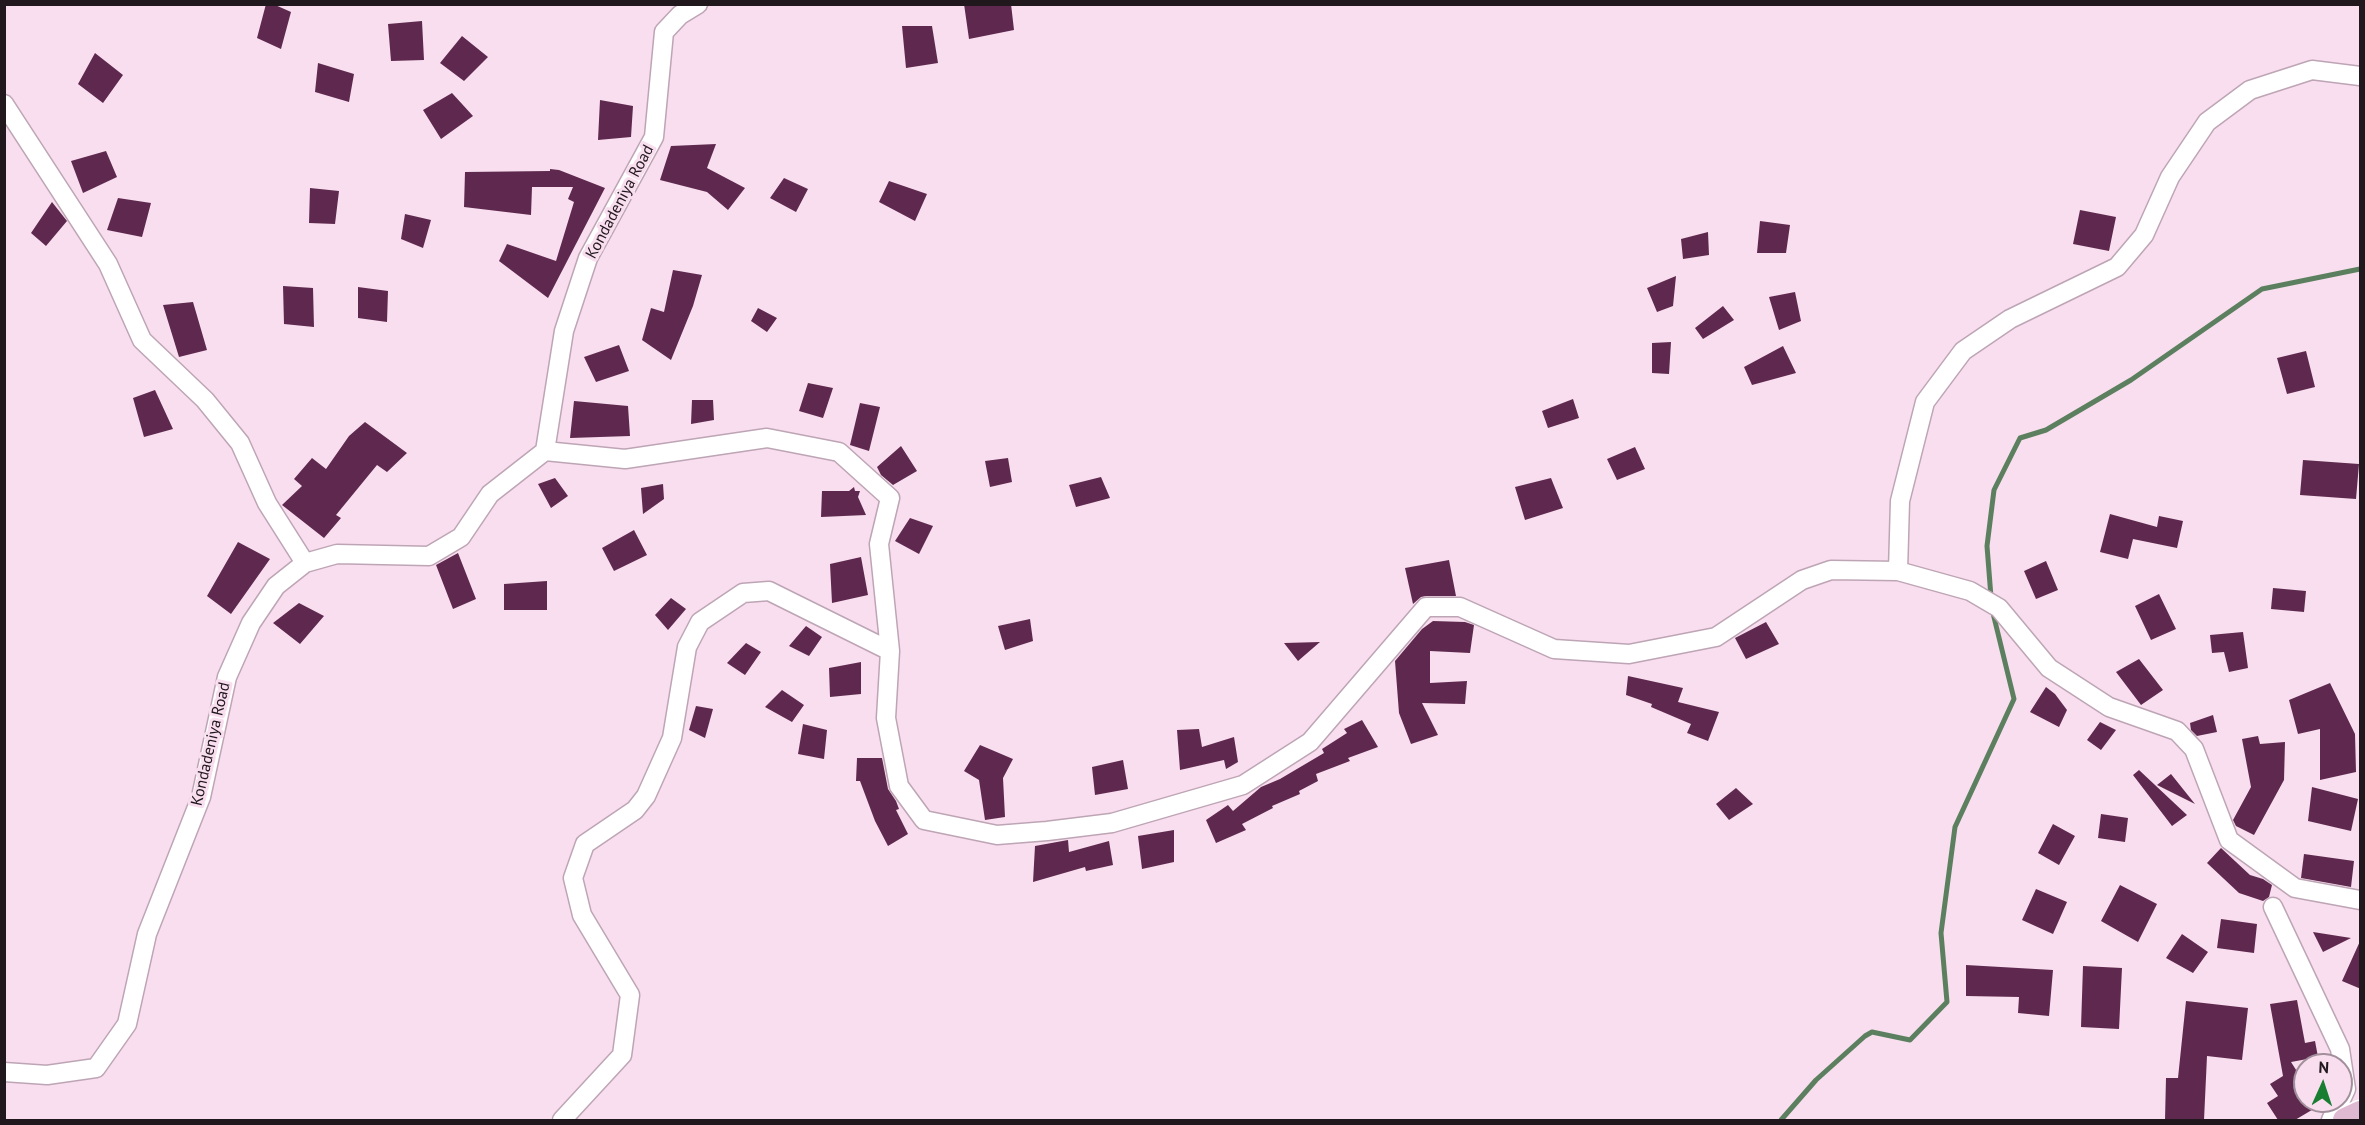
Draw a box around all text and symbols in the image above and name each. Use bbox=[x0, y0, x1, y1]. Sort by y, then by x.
street label: Kondadeniya Road bbox=[582, 142, 658, 262]
street label: Kondadeniya Road bbox=[187, 680, 235, 808]
north arrow bbox=[2293, 1053, 2353, 1113]
text: N bbox=[2318, 1057, 2330, 1077]

